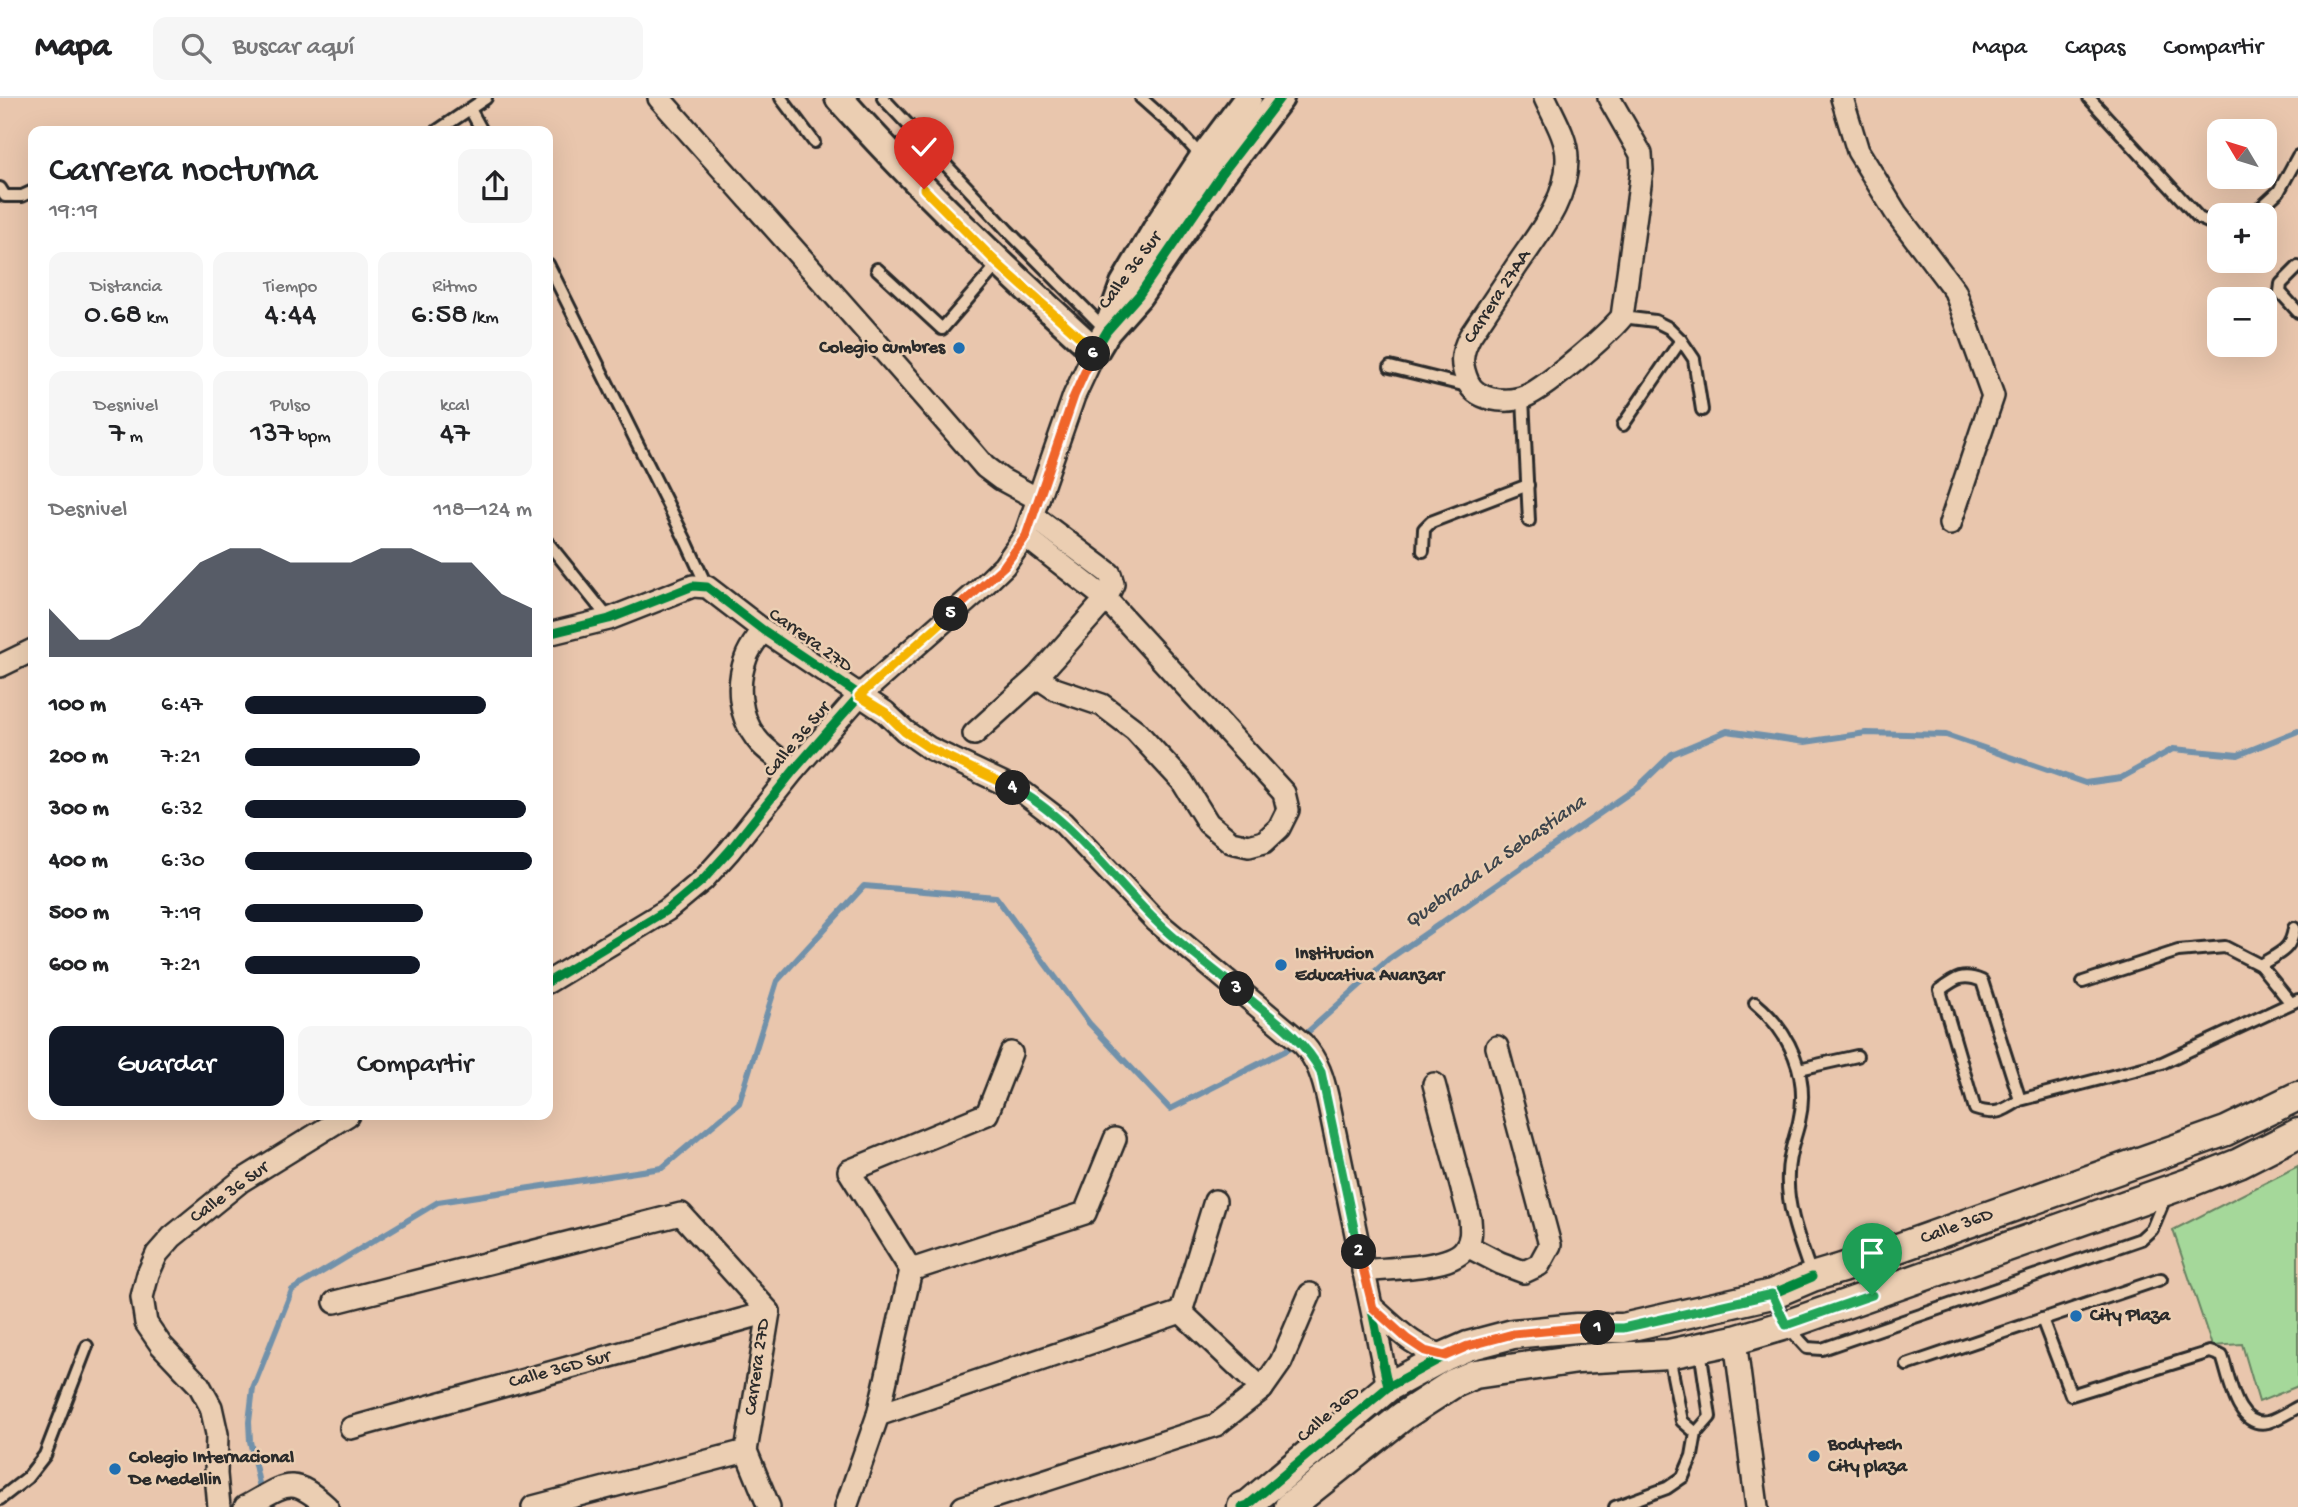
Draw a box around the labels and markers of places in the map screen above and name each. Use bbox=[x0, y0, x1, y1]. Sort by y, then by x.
pin bbox=[894, 117, 954, 189]
pin: 6 bbox=[1076, 336, 1110, 372]
place label: Colegio cumbres bbox=[818, 337, 946, 360]
marker: Colegio cumbres bbox=[951, 340, 967, 356]
pin: 5 bbox=[934, 596, 968, 632]
pin: 4 bbox=[996, 770, 1030, 806]
place label: Institucion Educativa Avanzar bbox=[1295, 943, 1446, 988]
marker: Institucion Educativa Avanzar bbox=[1273, 957, 1289, 973]
pin: 3 bbox=[1220, 972, 1254, 1006]
pin bbox=[1842, 1223, 1902, 1295]
pin: 2 bbox=[1342, 1234, 1376, 1270]
place label: City Plaza bbox=[2089, 1305, 2172, 1328]
marker: City Plaza bbox=[2068, 1308, 2084, 1324]
pin: 1 bbox=[1580, 1310, 1616, 1346]
place label: Bodytech City plaza bbox=[1827, 1434, 1908, 1479]
place label: Colegio Internacional De Medellin bbox=[127, 1447, 294, 1492]
marker: Bodytech City plaza bbox=[1806, 1448, 1822, 1464]
marker: Colegio Internacional De Medellin bbox=[107, 1461, 123, 1477]

